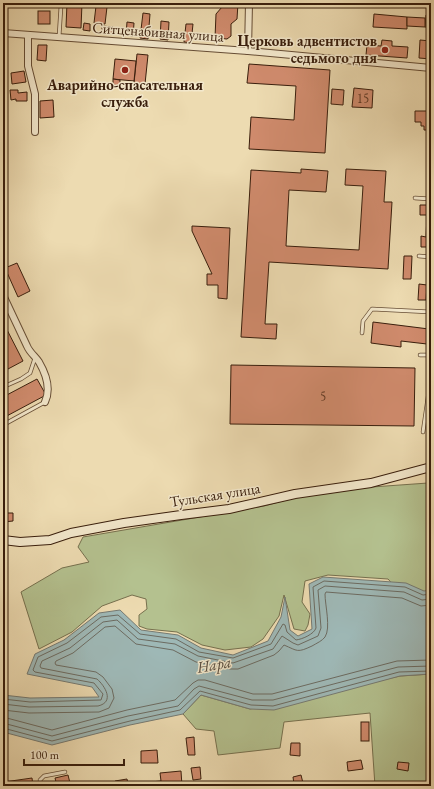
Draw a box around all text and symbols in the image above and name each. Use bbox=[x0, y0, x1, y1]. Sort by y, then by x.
street label: Ситценабивная улица bbox=[92, 17, 224, 46]
place label: Церковь адвентистов седьмого дня bbox=[237, 31, 377, 67]
marker: Церковь адвентистов седьмого дня bbox=[380, 45, 390, 55]
marker: Аварийно-спасательная служба bbox=[120, 65, 130, 75]
place label: Аварийно-спасательная служба bbox=[46, 75, 203, 111]
house number: 15 bbox=[357, 90, 369, 107]
house number: 5 bbox=[320, 388, 326, 405]
street label: Тульская улица bbox=[168, 478, 262, 511]
water label: Нара bbox=[194, 651, 233, 678]
scale bar bbox=[24, 741, 124, 767]
text: 100 m bbox=[30, 747, 60, 763]

